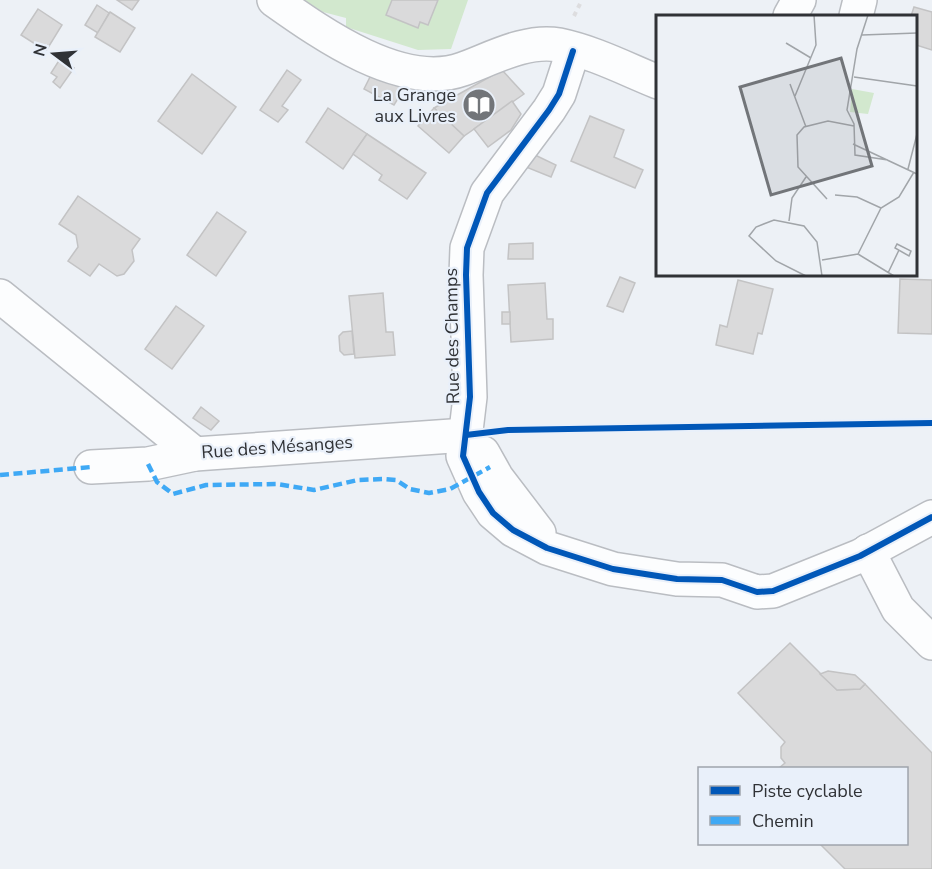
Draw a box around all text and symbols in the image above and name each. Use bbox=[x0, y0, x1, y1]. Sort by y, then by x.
inset map bbox=[656, 15, 917, 276]
north arrow bbox=[24, 24, 84, 84]
text: N bbox=[28, 41, 53, 59]
place label: La Grange aux Livres bbox=[373, 83, 456, 128]
library icon: La Grange aux Livres bbox=[461, 87, 497, 123]
street label: Rue des Champs bbox=[439, 268, 465, 404]
street label: Rue des Mésanges bbox=[200, 430, 354, 464]
legend bbox=[698, 767, 908, 845]
text: Piste cyclable bbox=[752, 779, 863, 803]
text: Chemin bbox=[752, 809, 814, 833]

